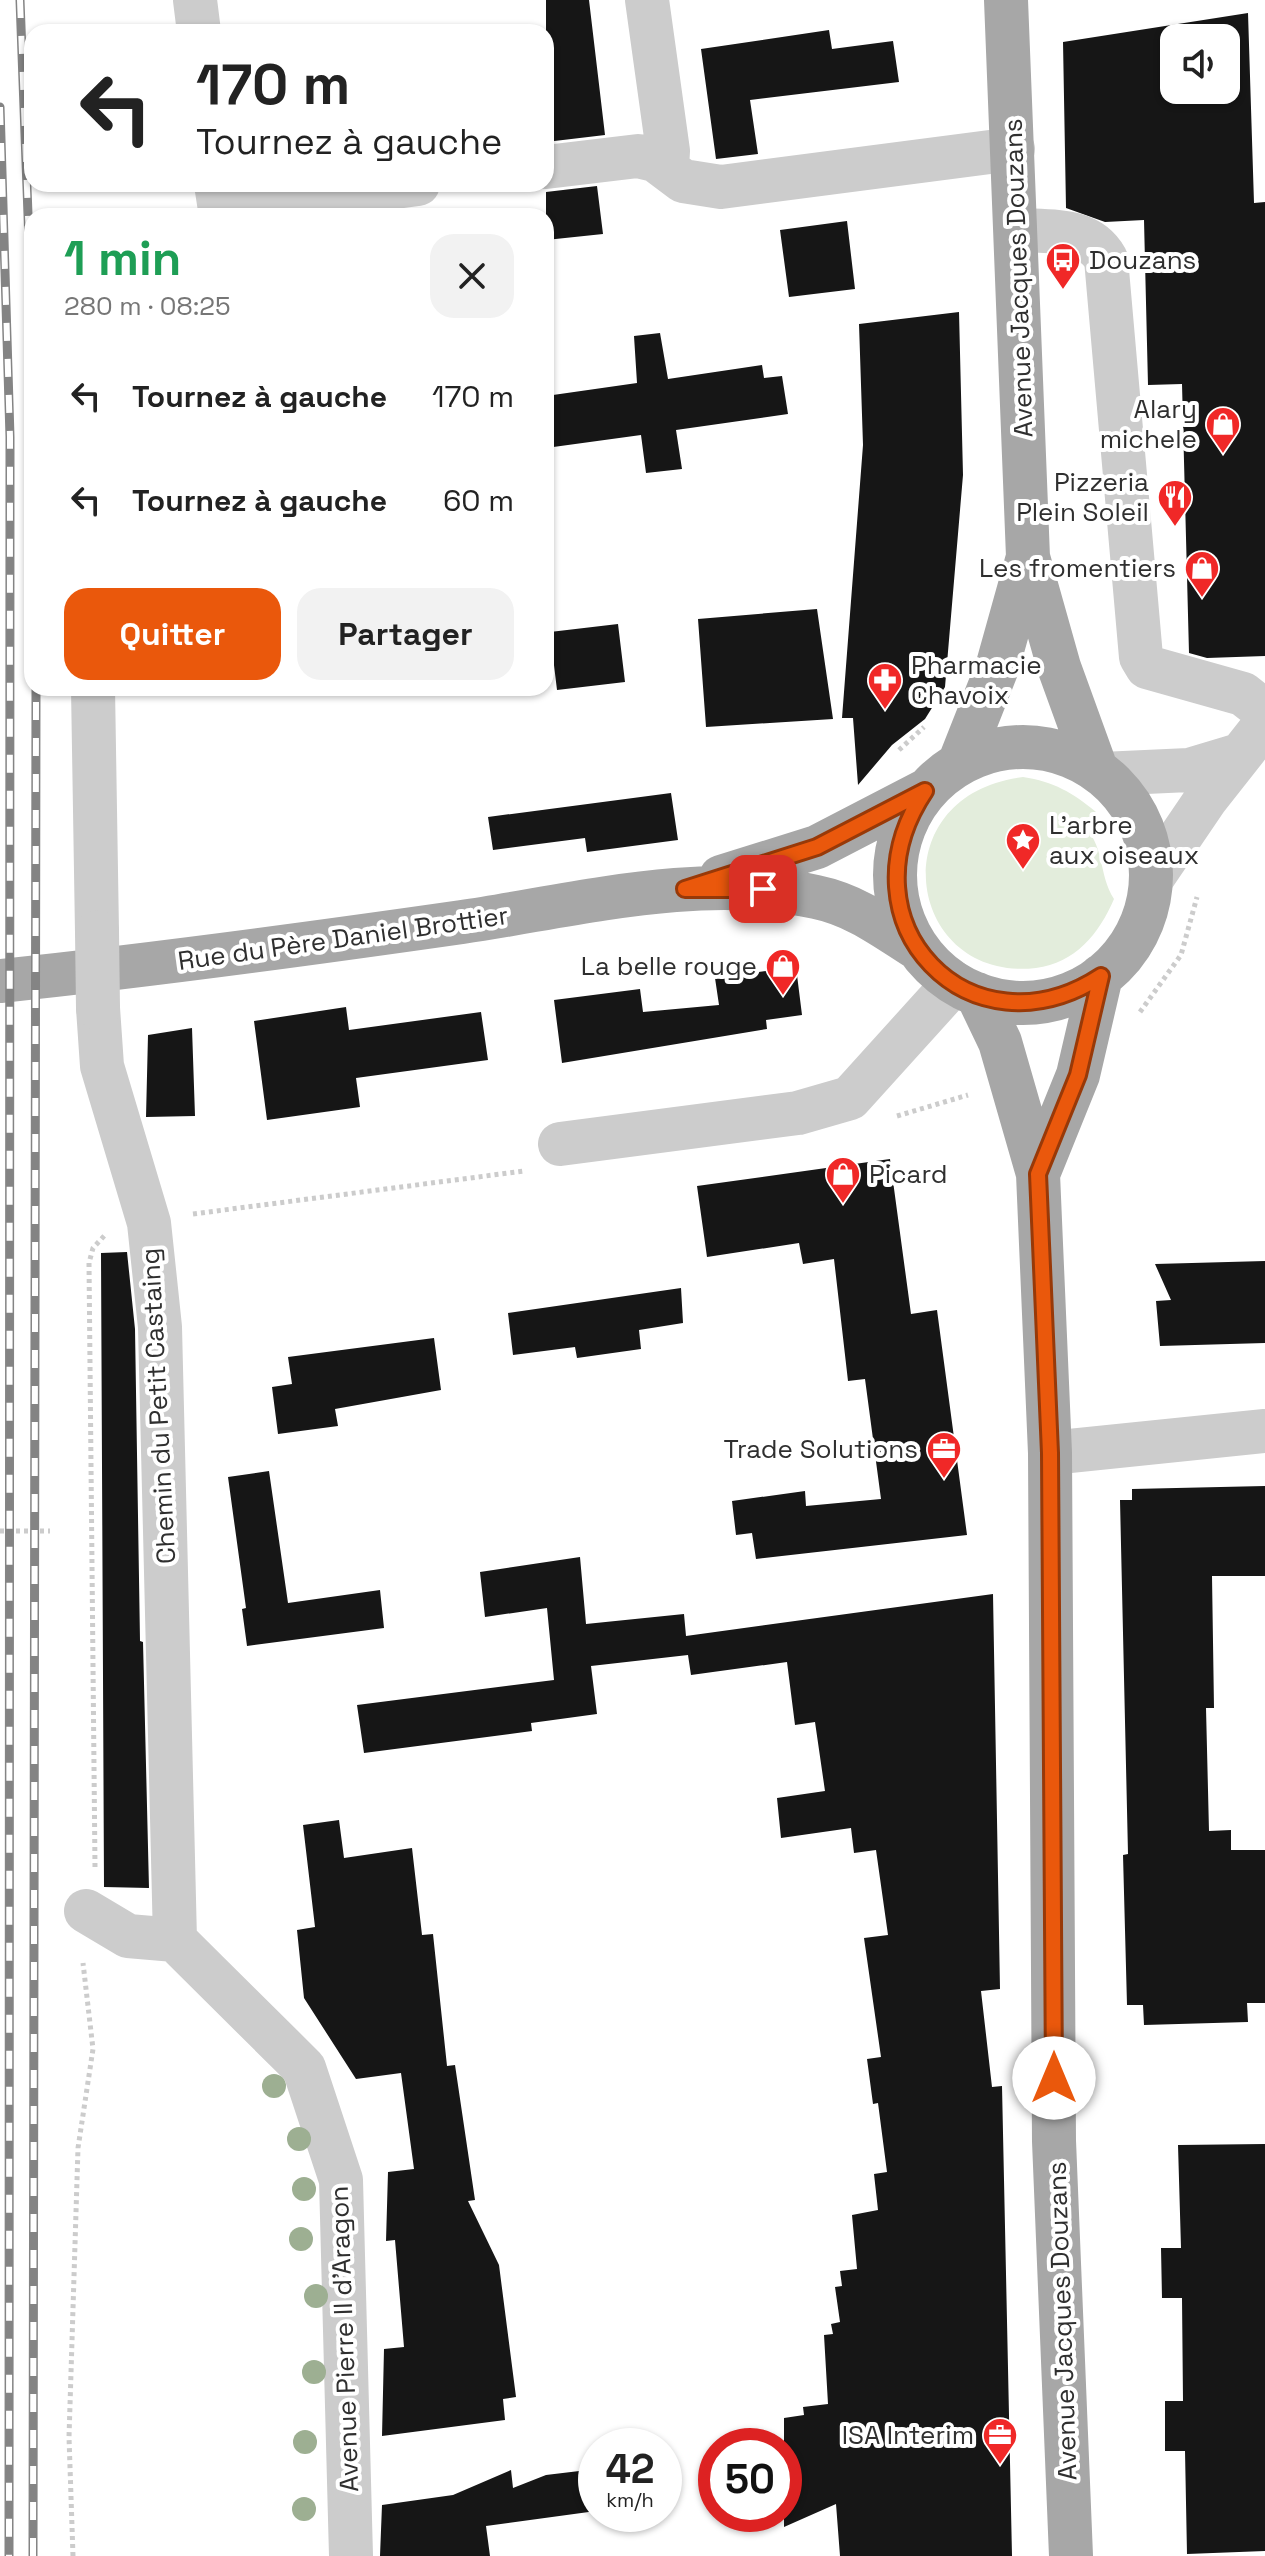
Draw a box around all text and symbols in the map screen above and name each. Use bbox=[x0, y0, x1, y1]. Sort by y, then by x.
map controls bbox=[1160, 24, 1240, 104]
button: sound bbox=[1160, 24, 1240, 104]
text: 170 m bbox=[196, 49, 350, 120]
icon: left bbox=[64, 56, 168, 160]
street label: Avenue Jacques Douzans bbox=[995, 118, 1041, 438]
text: Tournez à gauche bbox=[196, 119, 502, 165]
text: 1 min bbox=[64, 228, 181, 289]
button: close bbox=[430, 234, 514, 318]
bus stop icon: Douzans bbox=[1044, 241, 1082, 291]
place label: Douzans bbox=[1089, 243, 1196, 277]
text: 280 m · 08:25 bbox=[64, 289, 231, 323]
icon: left bbox=[64, 374, 108, 418]
text: Tournez à gauche bbox=[132, 377, 387, 416]
text: 170 m bbox=[432, 377, 514, 416]
place label: Alary michele bbox=[1100, 392, 1197, 456]
shop icon: Alary michele bbox=[1204, 405, 1242, 455]
place label: Pizzeria Plein Soleil bbox=[1016, 465, 1149, 529]
icon: left bbox=[64, 478, 108, 522]
restaurant icon: Pizzeria Plein Soleil bbox=[1156, 478, 1194, 528]
text: Tournez à gauche bbox=[132, 481, 387, 520]
text: 60 m bbox=[443, 481, 514, 520]
shop icon: Les fromentiers bbox=[1183, 549, 1221, 599]
place label: Les fromentiers bbox=[979, 551, 1176, 585]
button: Quitter bbox=[64, 588, 281, 680]
button: Partager bbox=[297, 588, 514, 680]
place label: Pharmacie Chavoix bbox=[911, 648, 1042, 712]
pharmacy icon: Pharmacie Chavoix bbox=[866, 661, 904, 711]
place label: L'arbre aux oiseaux bbox=[1049, 808, 1199, 872]
place icon: L'arbre aux oiseaux bbox=[1004, 821, 1042, 871]
pin bbox=[729, 855, 797, 923]
icon: arrive bbox=[741, 867, 785, 911]
street label: Rue du Père Daniel Brottier bbox=[176, 898, 510, 978]
shop icon: La belle rouge bbox=[764, 947, 802, 997]
place label: La belle rouge bbox=[581, 949, 757, 983]
shop icon: Picard bbox=[824, 1155, 862, 1205]
place label: Picard bbox=[869, 1157, 948, 1191]
street label: Chemin du Petit Castaing bbox=[133, 1247, 183, 1565]
office icon: Trade Solutions bbox=[925, 1430, 963, 1480]
place label: Trade Solutions bbox=[724, 1432, 918, 1466]
position arrow bbox=[1012, 2036, 1096, 2120]
street label: Avenue Jacques Douzans bbox=[1039, 2161, 1085, 2481]
street label: Avenue Pierre II d'Aragon bbox=[322, 2185, 366, 2493]
office icon: ISA Interim bbox=[981, 2416, 1019, 2466]
place label: ISA Interim bbox=[842, 2418, 974, 2452]
speed limit sign: 50 bbox=[698, 2428, 802, 2532]
text: 42 bbox=[605, 2444, 655, 2495]
text: km/h bbox=[606, 2487, 654, 2513]

